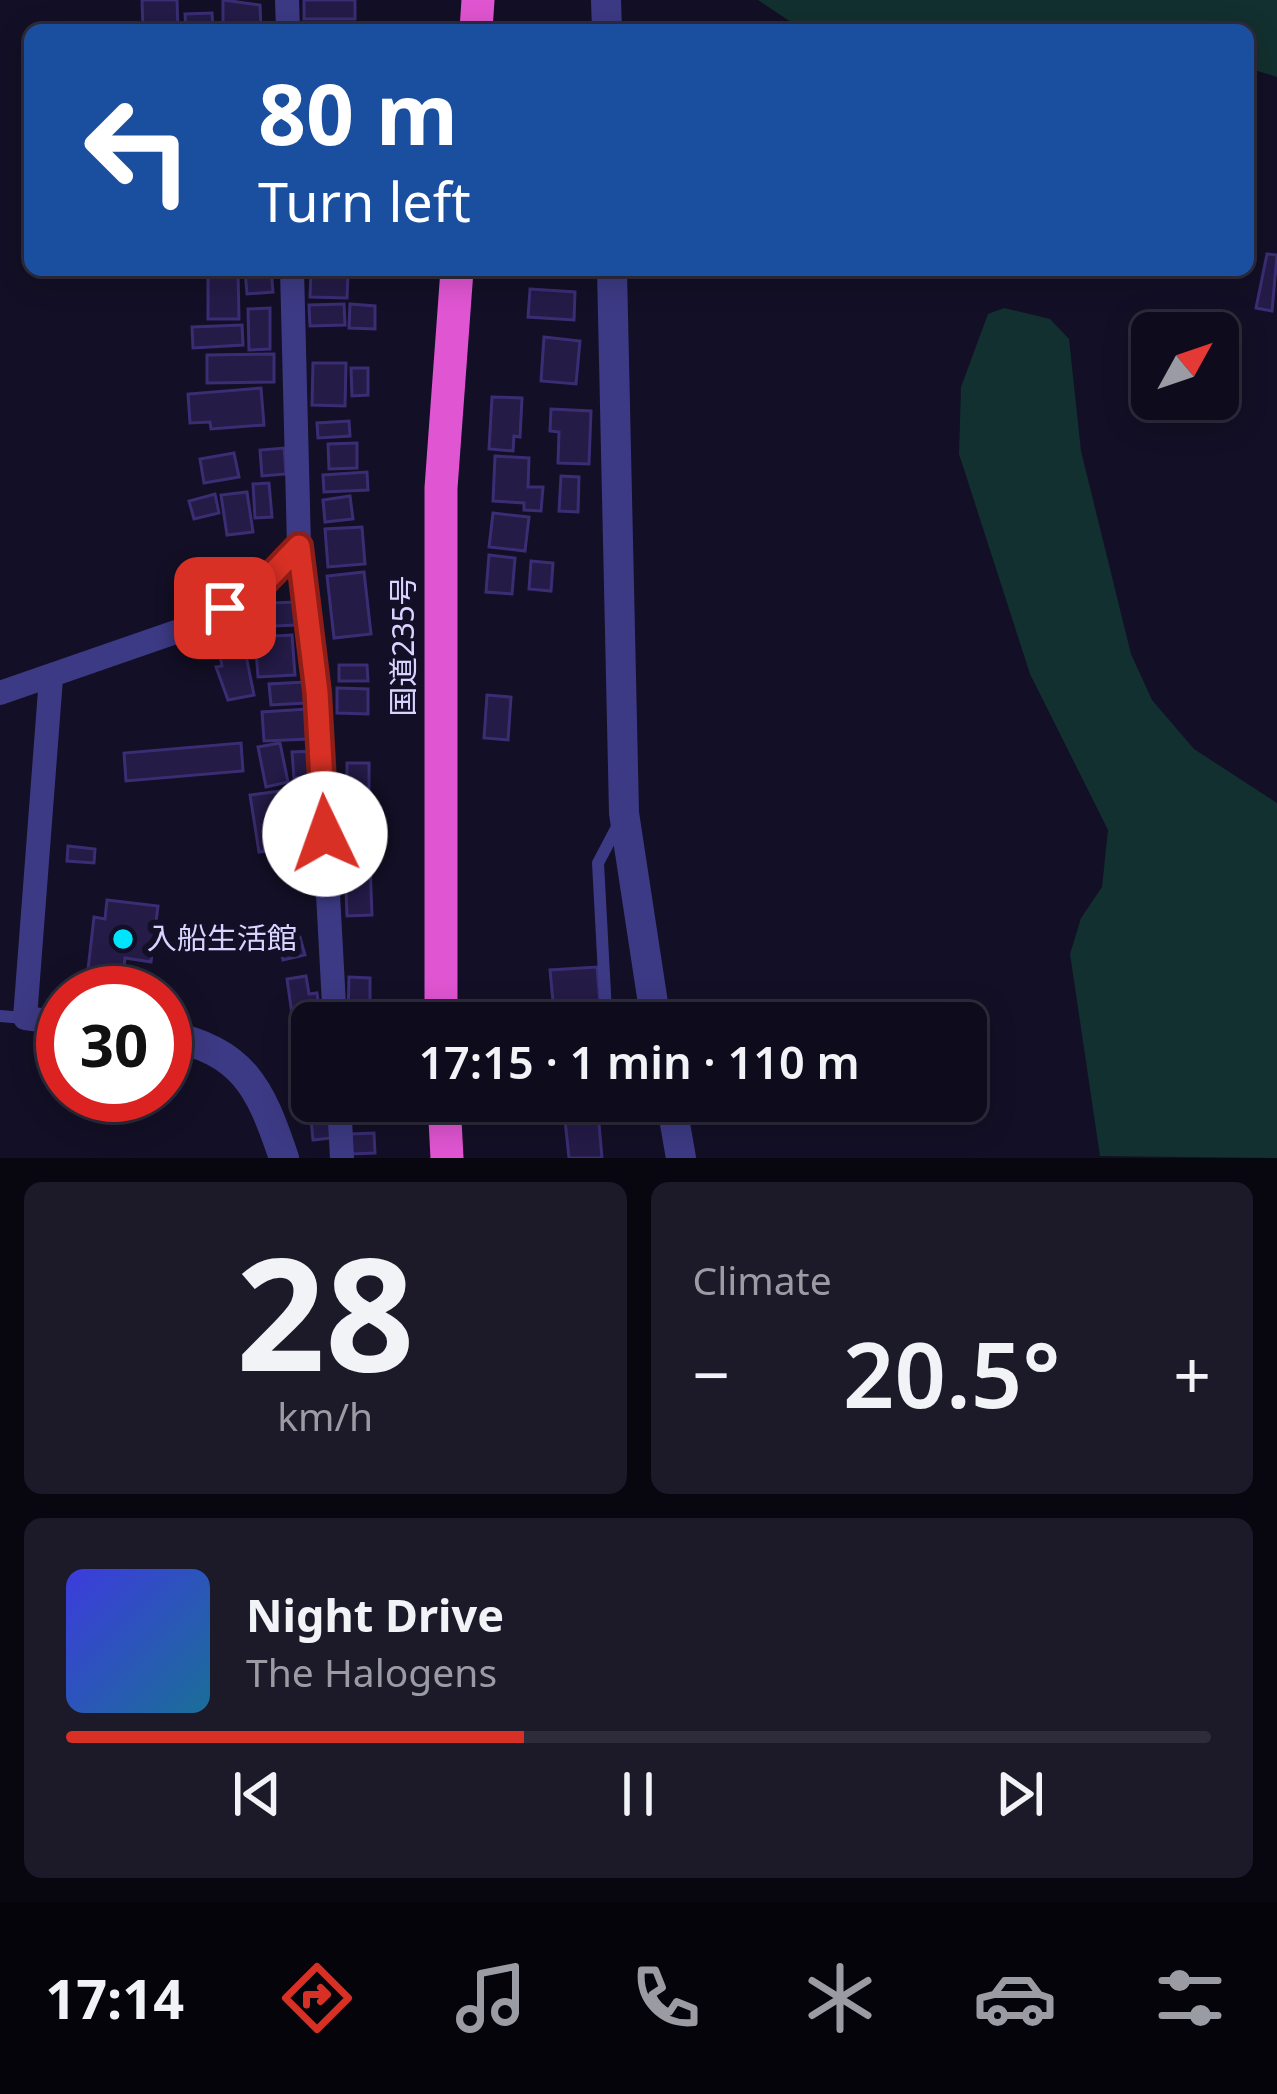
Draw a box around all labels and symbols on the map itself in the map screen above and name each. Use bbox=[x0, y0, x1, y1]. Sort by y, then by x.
north arrow bbox=[1131, 312, 1239, 420]
pin bbox=[174, 557, 276, 659]
street label: 国道235号 bbox=[382, 575, 423, 717]
position arrow bbox=[262, 771, 388, 897]
place label: 入船生活館 bbox=[147, 917, 297, 958]
marker: 入船生活館 bbox=[110, 926, 136, 952]
speed limit sign: 30 bbox=[36, 966, 192, 1122]

